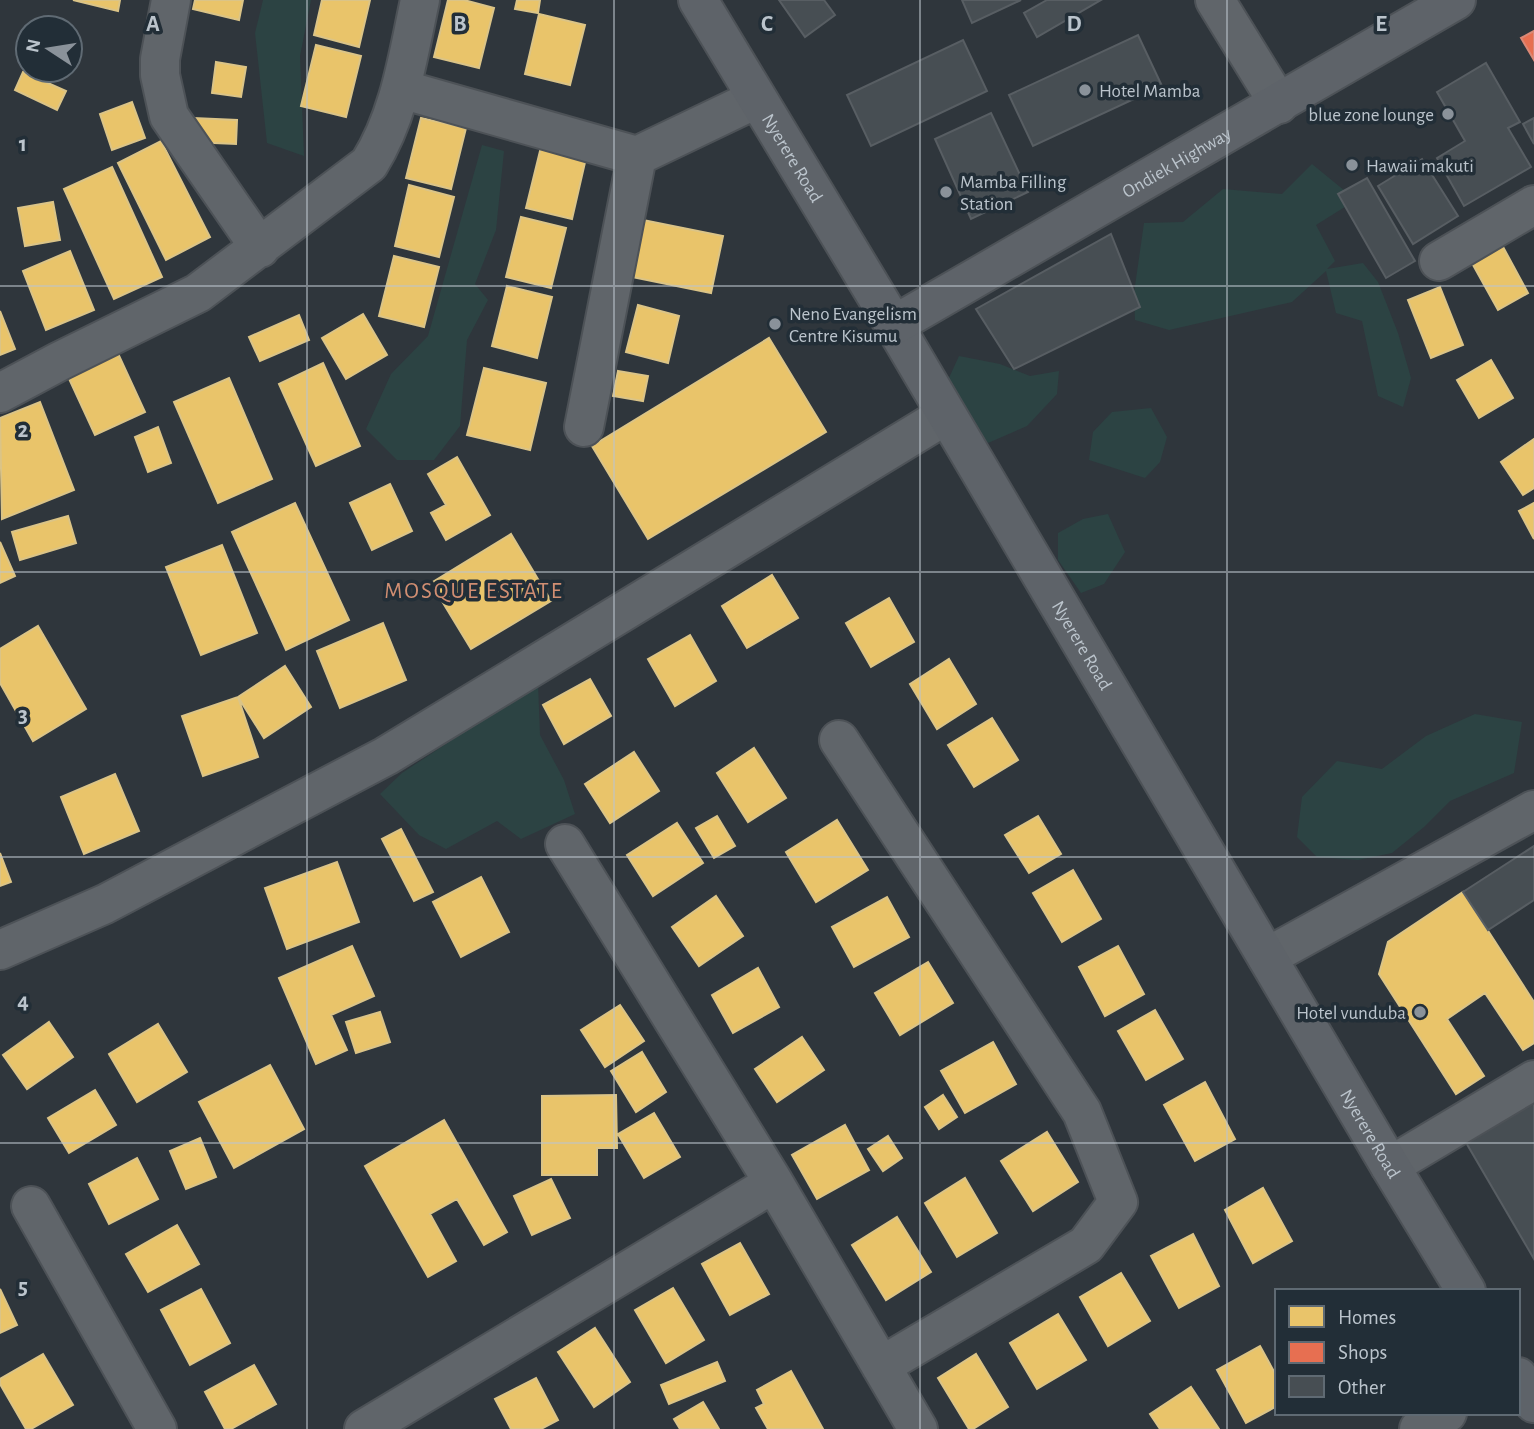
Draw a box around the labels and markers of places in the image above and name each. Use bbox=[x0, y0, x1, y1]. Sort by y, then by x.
marker: Hotel Mamba bbox=[1077, 82, 1093, 98]
place label: Hotel Mamba bbox=[1099, 82, 1201, 101]
place label: blue zone lounge bbox=[1308, 106, 1434, 125]
marker: blue zone lounge bbox=[1440, 106, 1456, 122]
marker: Hawaii makuti bbox=[1344, 157, 1360, 173]
place label: Hawaii makuti bbox=[1366, 157, 1474, 176]
place label: Mamba Filling Station bbox=[960, 173, 1067, 214]
marker: Mamba Filling Station bbox=[938, 184, 954, 200]
place label: Neno Evangelism Centre Kisumu bbox=[789, 305, 917, 346]
marker: Neno Evangelism Centre Kisumu bbox=[767, 316, 783, 332]
place label: Hotel vunduba bbox=[1296, 1004, 1406, 1023]
marker: Hotel vunduba bbox=[1412, 1004, 1428, 1020]

